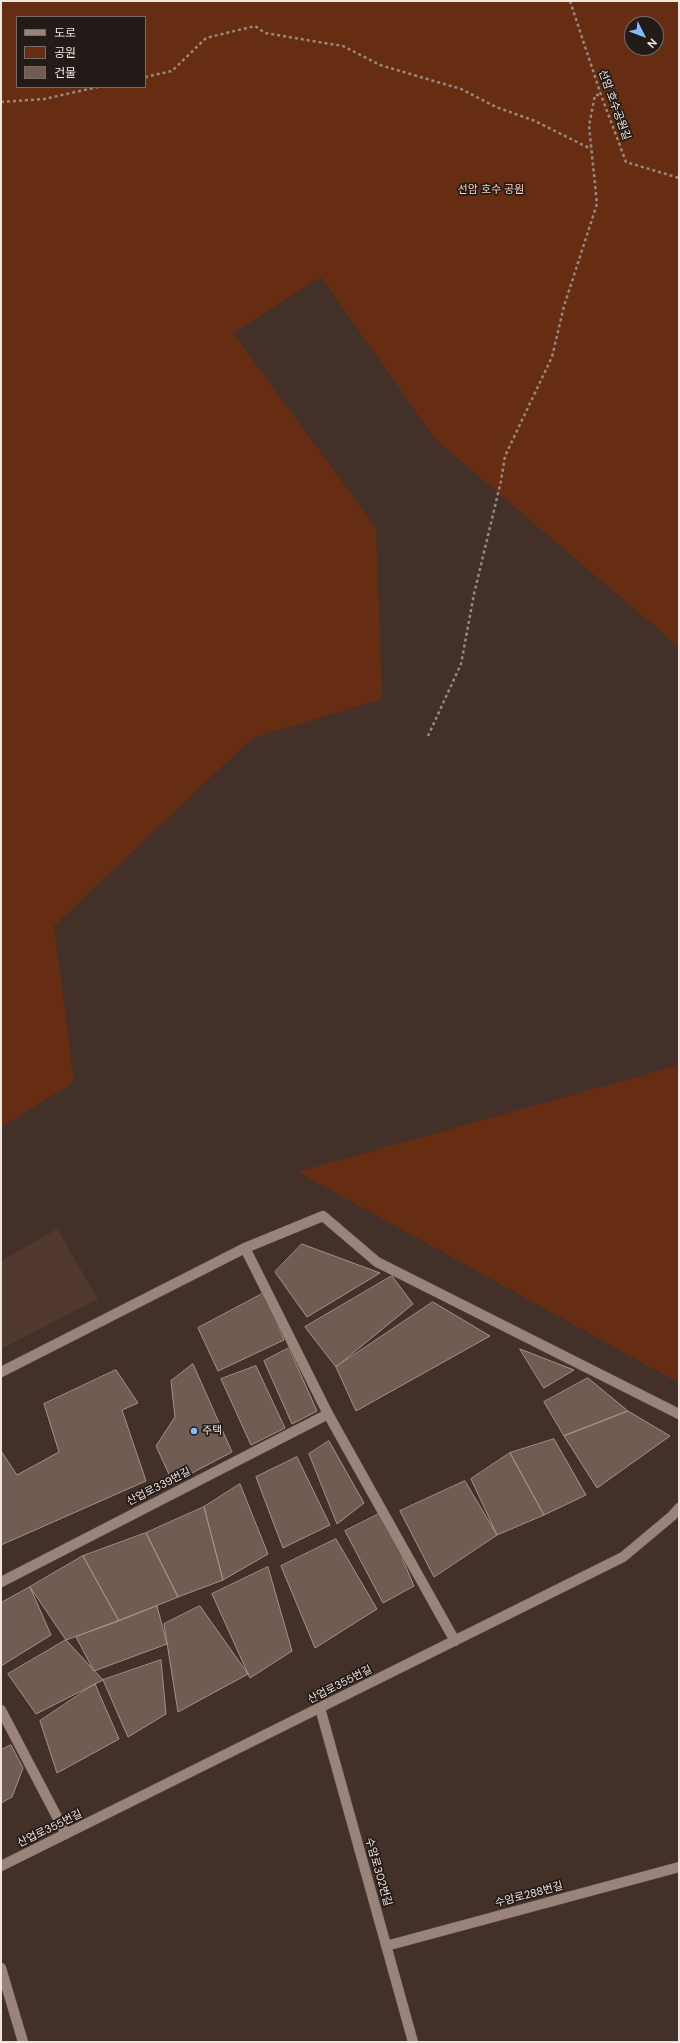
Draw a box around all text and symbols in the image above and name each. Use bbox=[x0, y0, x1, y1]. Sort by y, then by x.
legend bbox=[16, 16, 146, 88]
north arrow bbox=[624, 16, 664, 56]
text: 도로 bbox=[54, 25, 76, 41]
text: N bbox=[644, 36, 660, 51]
text: 공원 bbox=[54, 45, 76, 61]
text: 건물 bbox=[54, 65, 76, 81]
street label: 선암 호수공원길 bbox=[595, 68, 633, 142]
park label: 선암 호수 공원 bbox=[458, 183, 524, 197]
place label: 주택 bbox=[202, 1424, 222, 1438]
marker: 주택 bbox=[189, 1426, 199, 1436]
street label: 산업로339번길 bbox=[125, 1465, 193, 1509]
street label: 산업로355번길 bbox=[306, 1663, 374, 1707]
street label: 산업로355번길 bbox=[15, 1808, 85, 1850]
street label: 수암로302번길 bbox=[362, 1836, 394, 1908]
street label: 수암로288번길 bbox=[493, 1880, 565, 1910]

